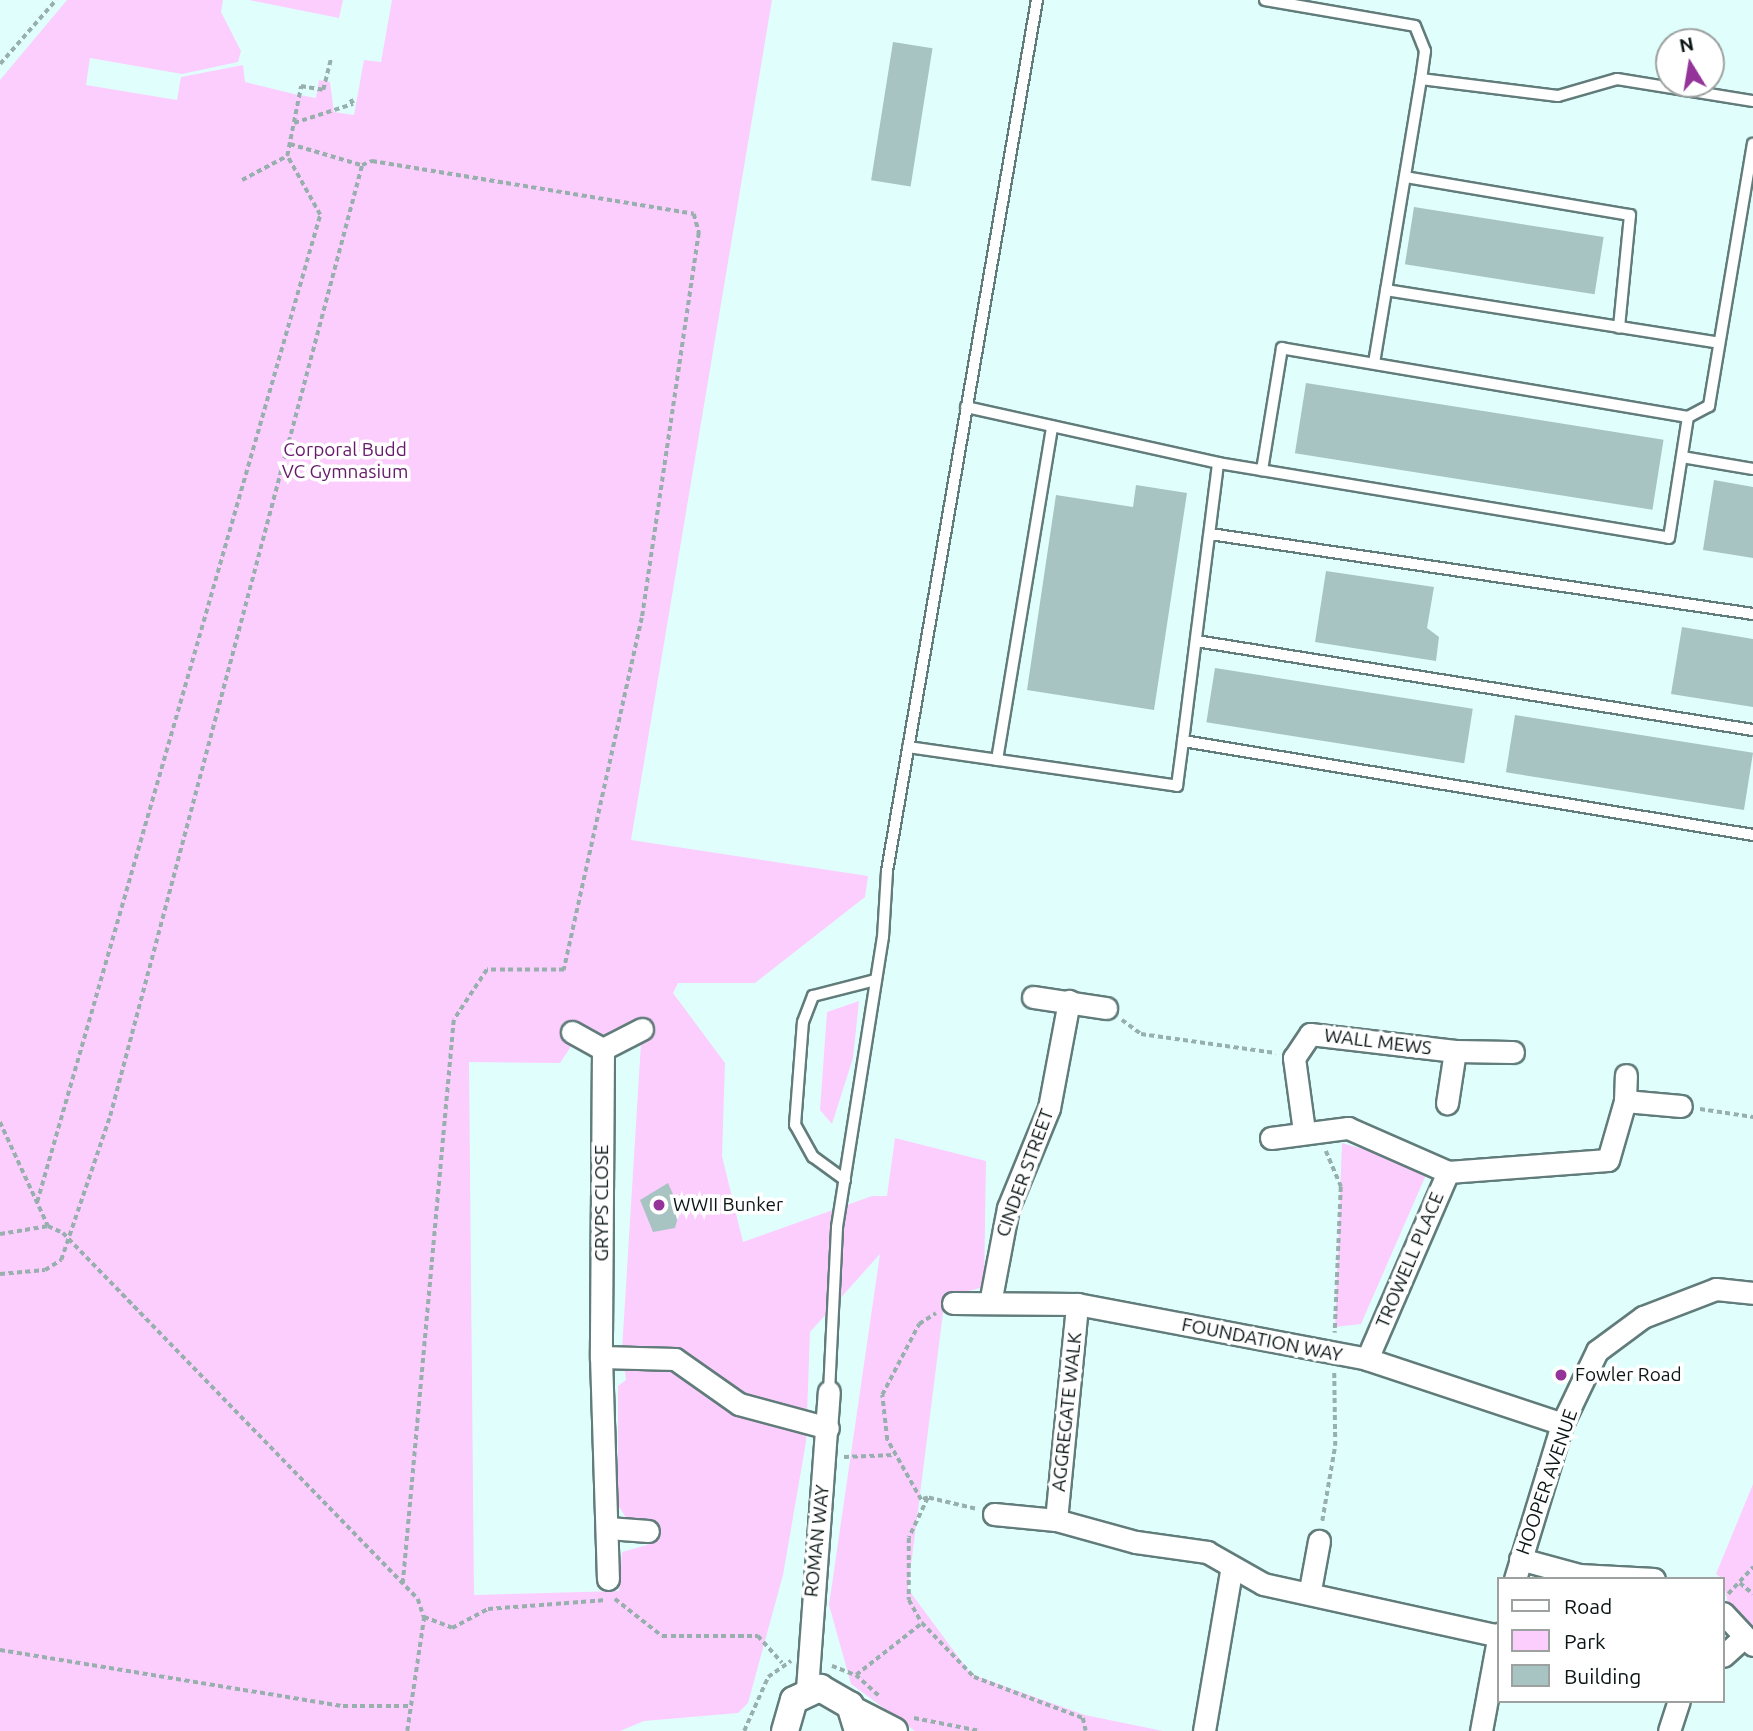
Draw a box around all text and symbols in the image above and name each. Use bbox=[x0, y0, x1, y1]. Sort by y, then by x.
north arrow bbox=[1655, 28, 1725, 98]
text: N bbox=[1677, 32, 1695, 57]
park label: Corporal Budd VC Gymnasium bbox=[282, 439, 408, 483]
street label: WALL MEWS bbox=[1323, 1024, 1433, 1060]
street label: CINDER STREET bbox=[991, 1106, 1059, 1240]
street label: GRYPS CLOSE bbox=[591, 1145, 613, 1261]
street label: TROWELL PLACE bbox=[1371, 1189, 1449, 1331]
place label: WWII Bunker bbox=[673, 1194, 783, 1216]
marker: WWII Bunker bbox=[651, 1197, 667, 1213]
street label: FOUNDATION WAY bbox=[1180, 1313, 1344, 1367]
street label: AGGREGATE WALK bbox=[1047, 1331, 1087, 1493]
place label: Fowler Road bbox=[1575, 1364, 1682, 1386]
marker: Fowler Road bbox=[1553, 1367, 1569, 1383]
street label: HOOPER AVENUE bbox=[1511, 1406, 1583, 1558]
street label: ROMAN WAY bbox=[800, 1484, 834, 1598]
legend bbox=[1498, 1577, 1725, 1703]
text: Road bbox=[1564, 1594, 1612, 1618]
text: Park bbox=[1564, 1629, 1606, 1653]
text: Building bbox=[1564, 1664, 1641, 1688]

